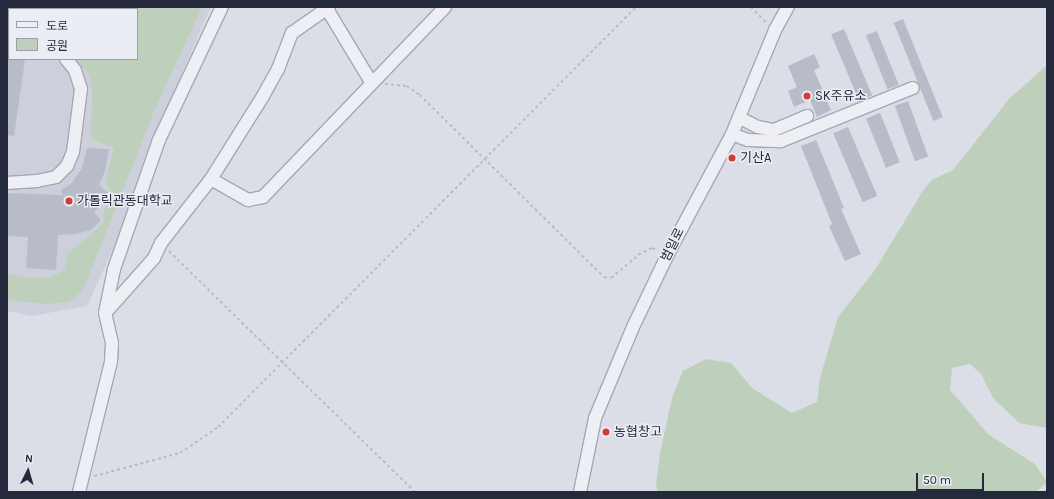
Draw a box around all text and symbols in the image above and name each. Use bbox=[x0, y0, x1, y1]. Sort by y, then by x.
legend bbox=[8, 8, 138, 60]
text: 도로 bbox=[46, 19, 68, 33]
text: 공원 bbox=[46, 39, 68, 53]
place label: SK주유소 bbox=[815, 88, 867, 104]
marker: SK주유소 bbox=[802, 91, 812, 101]
place label: 기산A bbox=[740, 150, 771, 166]
marker: 기산A bbox=[727, 153, 737, 163]
place label: 가톨릭관동대학교 bbox=[77, 193, 173, 209]
marker: 가톨릭관동대학교 bbox=[64, 196, 74, 206]
street label: 범일로 bbox=[658, 225, 688, 265]
place label: 농협창고 bbox=[614, 424, 662, 440]
marker: 농협창고 bbox=[601, 427, 611, 437]
north arrow bbox=[8, 451, 48, 491]
text: N bbox=[25, 452, 34, 465]
scale bar bbox=[918, 465, 986, 491]
text: 50 m bbox=[923, 473, 951, 487]

